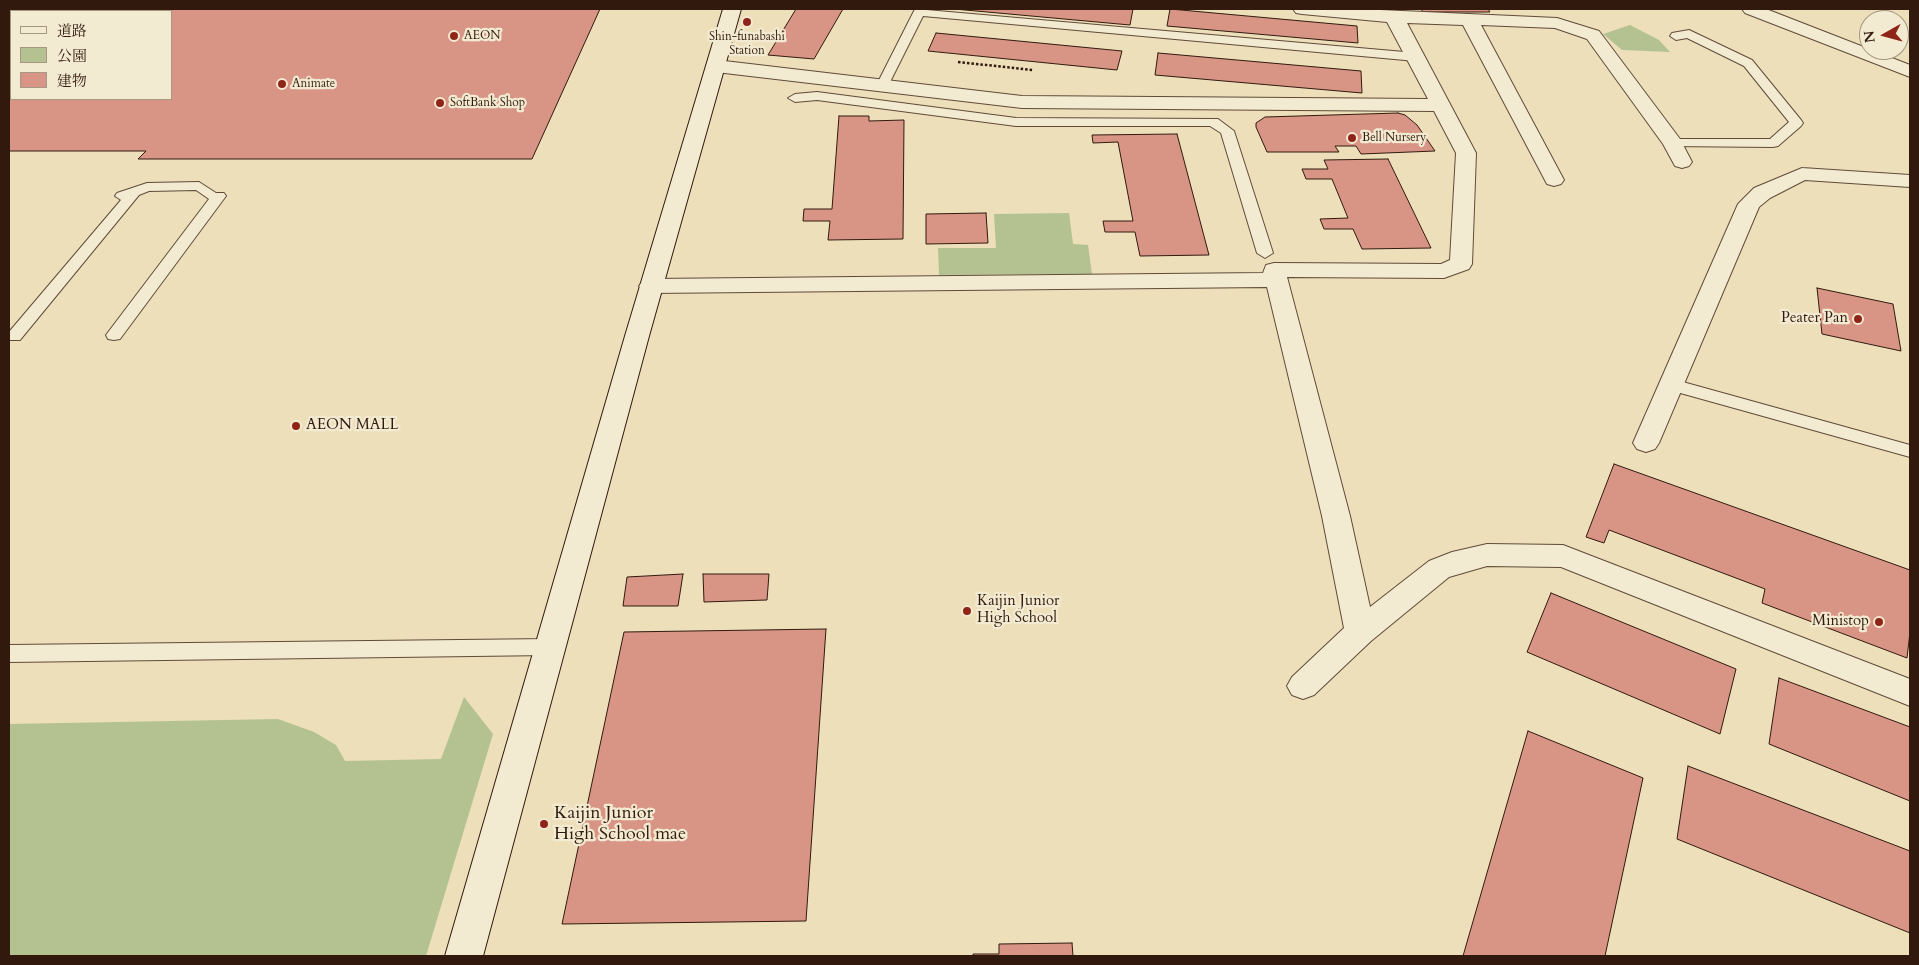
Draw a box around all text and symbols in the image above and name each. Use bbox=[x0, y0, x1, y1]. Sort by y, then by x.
legend bbox=[10, 10, 172, 100]
north arrow bbox=[1859, 10, 1909, 60]
marker: Shin-funabashi Station bbox=[741, 16, 753, 28]
text: 道路 bbox=[57, 21, 87, 41]
place label: AEON bbox=[464, 29, 501, 43]
marker: AEON bbox=[448, 30, 460, 42]
place label: Shin-funabashi Station bbox=[709, 30, 785, 58]
text: N bbox=[1859, 30, 1880, 44]
text: 公園 bbox=[57, 46, 87, 66]
text: 建物 bbox=[57, 71, 87, 91]
place label: Animate bbox=[292, 77, 335, 91]
marker: Animate bbox=[276, 78, 288, 90]
place label: SoftBank Shop bbox=[450, 96, 525, 110]
marker: SoftBank Shop bbox=[434, 97, 446, 109]
place label: Bell Nursery bbox=[1362, 131, 1426, 145]
marker: Bell Nursery bbox=[1346, 132, 1358, 144]
place label: Peater Pan bbox=[1781, 310, 1848, 328]
marker: Peater Pan bbox=[1852, 313, 1864, 325]
place label: AEON MALL bbox=[306, 417, 399, 435]
marker: AEON MALL bbox=[290, 420, 302, 432]
place label: Kaijin Junior High School bbox=[977, 593, 1059, 628]
marker: Kaijin Junior High School bbox=[961, 605, 973, 617]
place label: Ministop bbox=[1812, 613, 1869, 631]
marker: Ministop bbox=[1873, 616, 1885, 628]
place label: Kaijin Junior High School mae bbox=[554, 803, 686, 846]
marker: Kaijin Junior High School mae bbox=[538, 818, 550, 830]

